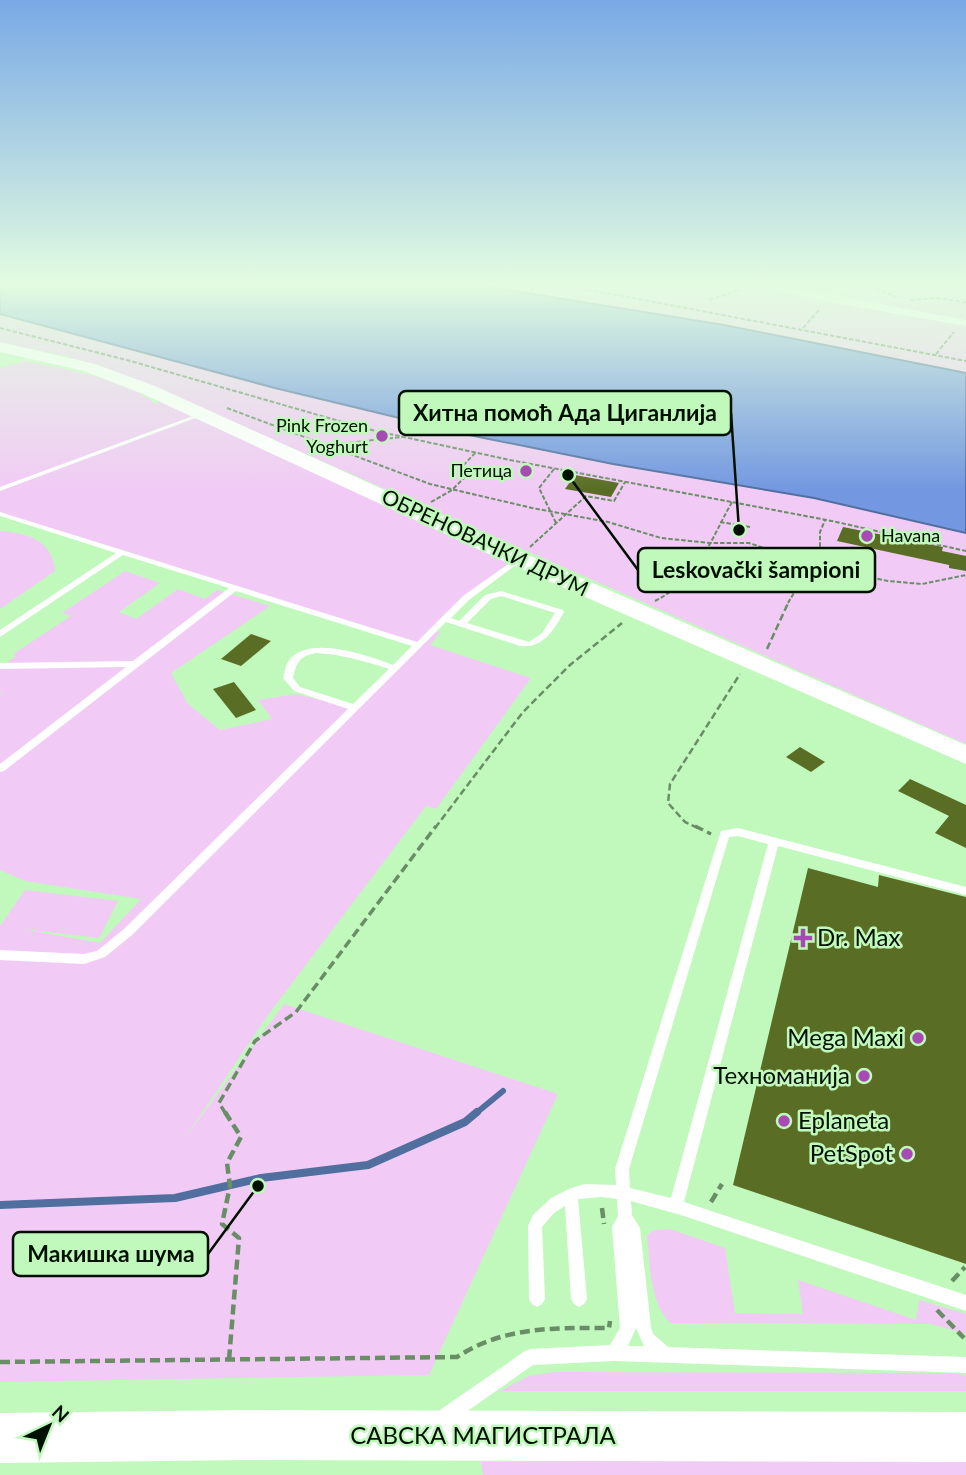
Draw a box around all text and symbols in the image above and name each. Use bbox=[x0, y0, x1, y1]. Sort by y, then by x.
callout: Хитна помоћ Ада Циганлија bbox=[399, 391, 731, 435]
text: Хитна помоћ Ада Циганлија bbox=[413, 398, 717, 426]
place label: Pink Frozen Yoghurt bbox=[276, 414, 369, 457]
marker: Pink Frozen Yoghurt bbox=[374, 428, 390, 444]
place label: Петица bbox=[450, 459, 512, 481]
marker: Петица bbox=[518, 463, 534, 479]
street label: ОБРЕНОВАЧКИ ДРУМ bbox=[378, 483, 593, 601]
place label: Havana bbox=[881, 524, 940, 546]
marker: Havana bbox=[859, 528, 875, 544]
callout: Leskovački šampioni bbox=[638, 548, 875, 592]
text: Leskovački šampioni bbox=[652, 555, 860, 583]
place label: Dr. Max bbox=[817, 922, 900, 951]
marker: Dr. Max bbox=[795, 930, 811, 946]
place label: Mega Maxi bbox=[787, 1022, 904, 1051]
marker: Mega Maxi bbox=[910, 1030, 926, 1046]
place label: Техноманија bbox=[713, 1060, 850, 1089]
marker: Техноманија bbox=[856, 1068, 872, 1084]
place label: Eplaneta bbox=[798, 1105, 889, 1134]
marker: Eplaneta bbox=[776, 1113, 792, 1129]
place label: PetSpot bbox=[810, 1138, 893, 1167]
marker: PetSpot bbox=[899, 1146, 915, 1162]
callout: Макишка шума bbox=[13, 1232, 208, 1276]
text: Макишка шума bbox=[27, 1239, 195, 1267]
north arrow bbox=[14, 1391, 84, 1461]
text: N bbox=[48, 1400, 74, 1427]
street label: САВСКА МАГИСТРАЛА bbox=[350, 1420, 617, 1449]

